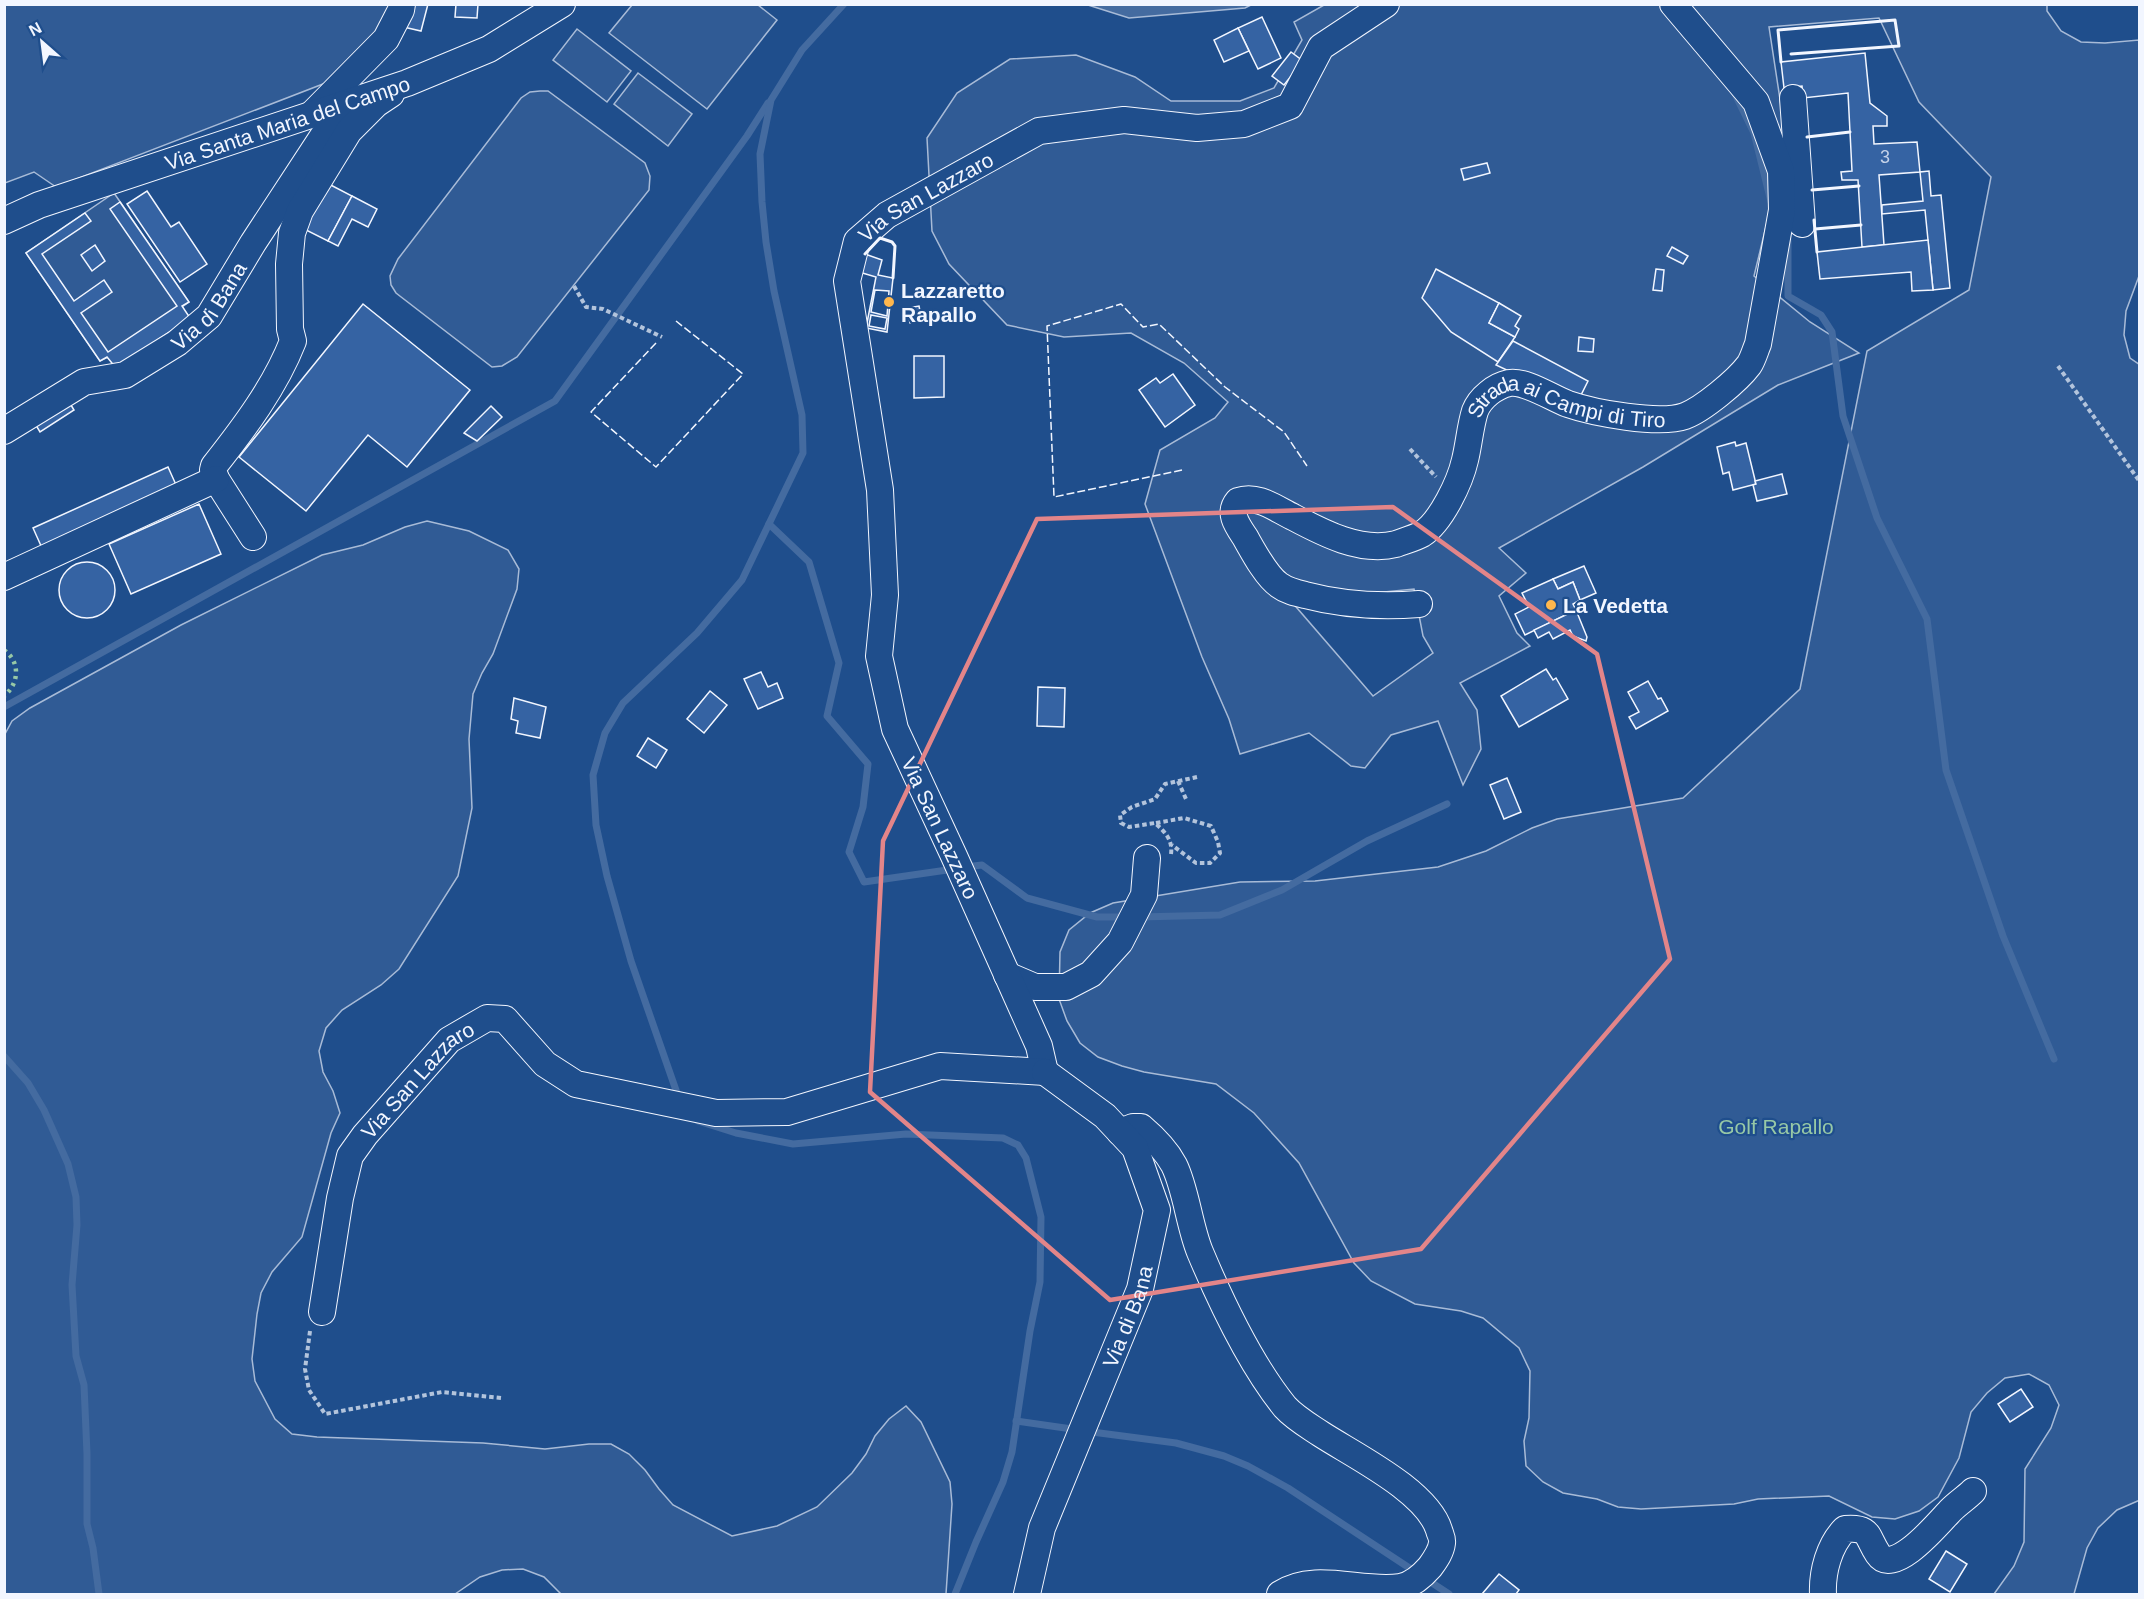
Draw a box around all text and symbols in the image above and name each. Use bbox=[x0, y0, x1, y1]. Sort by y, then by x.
north arrow bbox=[12, 12, 72, 72]
text: N bbox=[26, 19, 44, 39]
street label: Via Santa Maria del Campo bbox=[162, 71, 413, 174]
street label: Via San Lazzaro bbox=[853, 147, 997, 246]
house number: 3 bbox=[1880, 147, 1890, 167]
street label: Via di Bana bbox=[167, 257, 251, 354]
place label: Lazzaretto Rapallo bbox=[901, 279, 1005, 326]
marker: Lazzaretto Rapallo bbox=[882, 295, 896, 309]
text: Strada ai Campi di Tiro bbox=[1462, 371, 1665, 431]
street label: Strada ai Campi di Tiro bbox=[1467, 406, 1681, 438]
place label: La Vedetta bbox=[1563, 594, 1668, 617]
marker: La Vedetta bbox=[1544, 598, 1558, 612]
street label: Via San Lazzaro bbox=[897, 753, 983, 903]
street label: Via San Lazzaro bbox=[356, 1017, 478, 1143]
park label: Golf Rapallo bbox=[1718, 1115, 1834, 1138]
street label: Via di Bana bbox=[1098, 1263, 1156, 1371]

